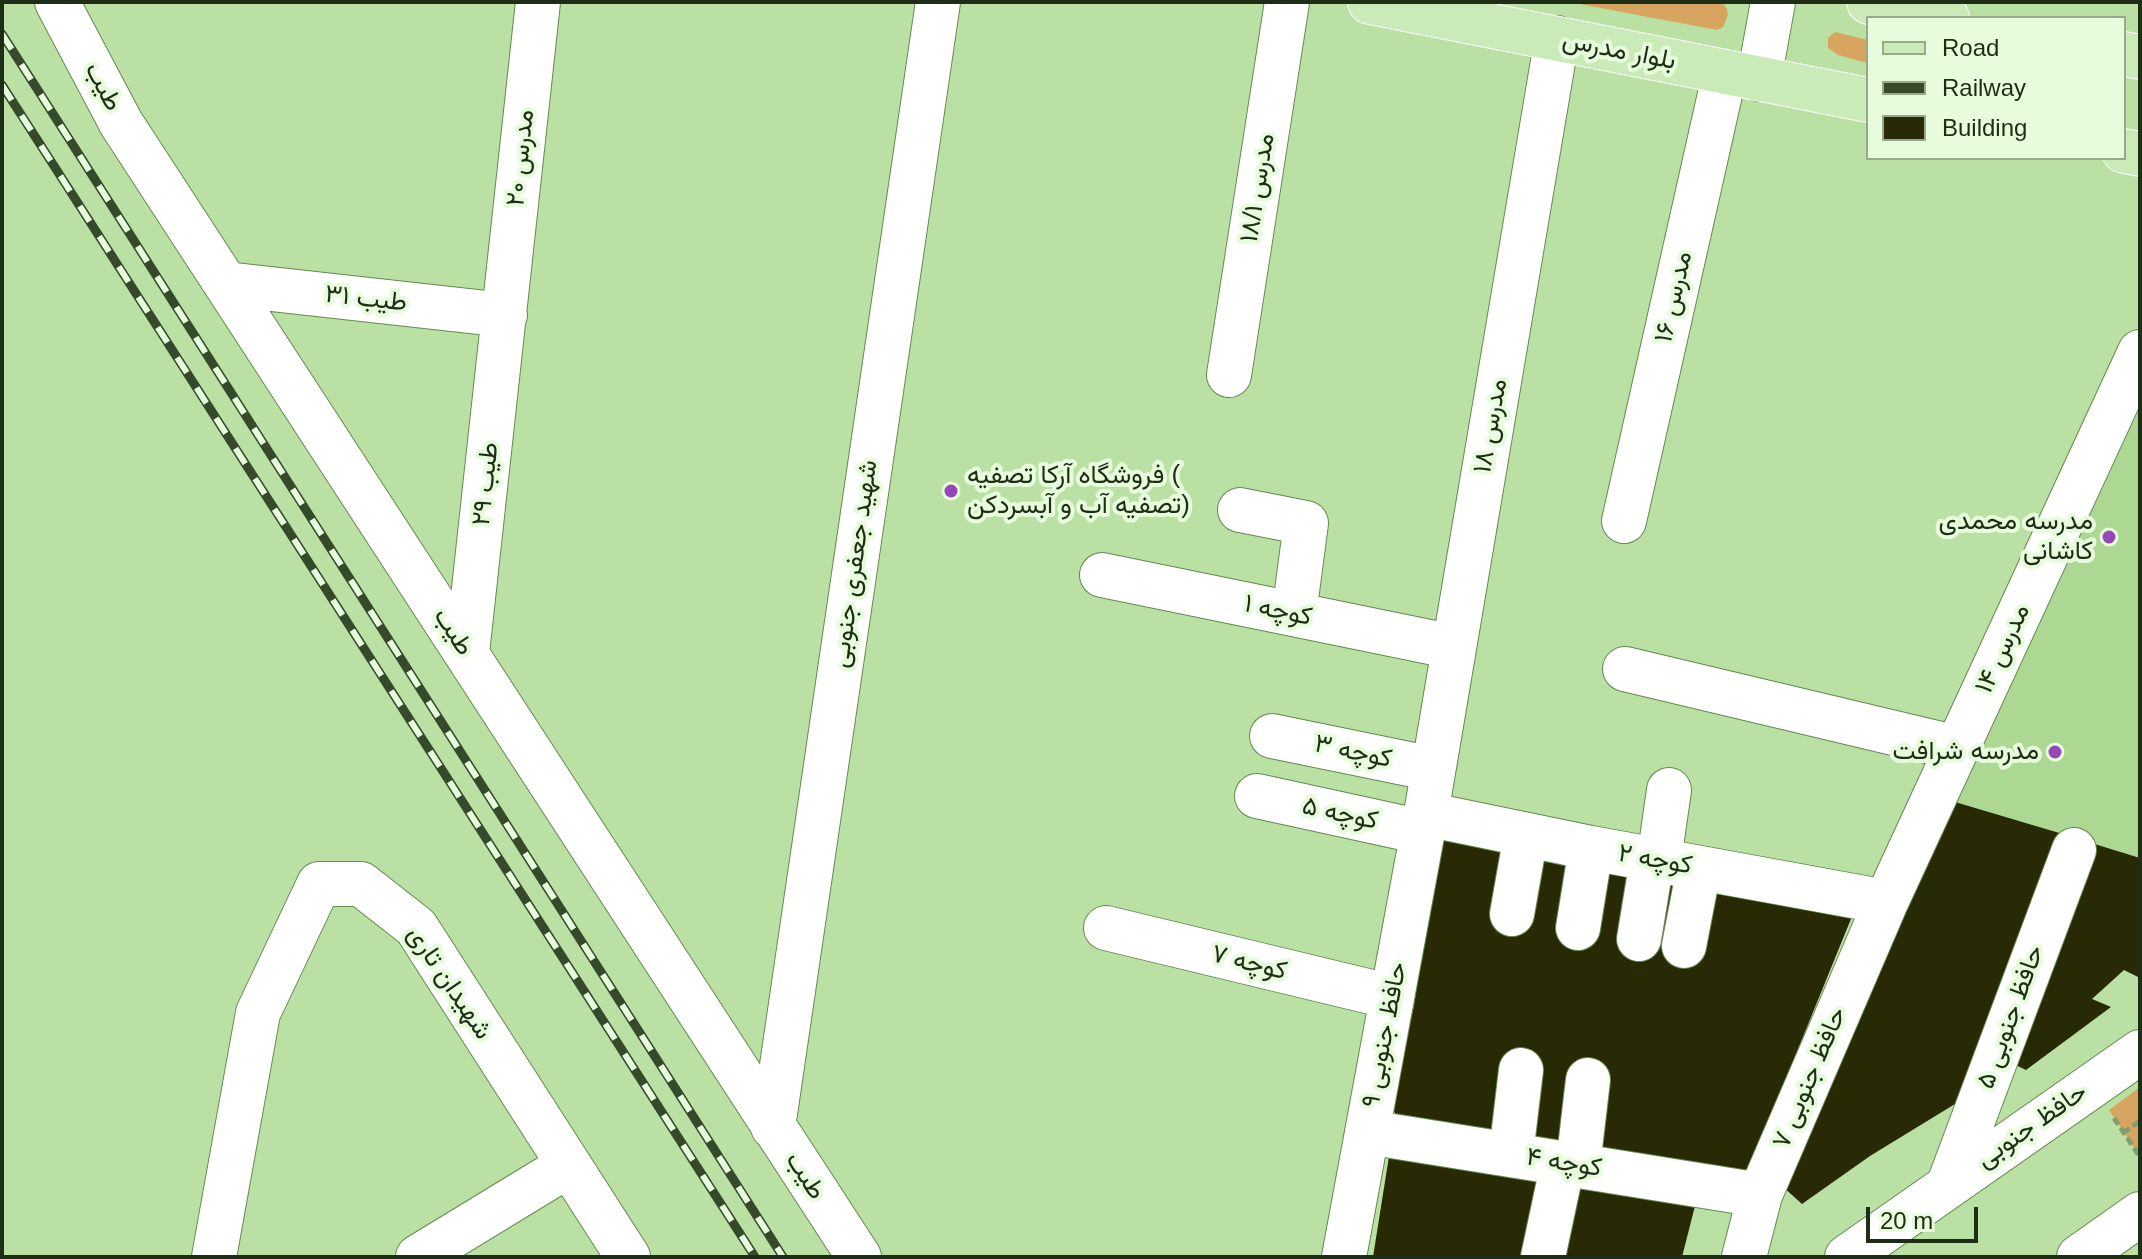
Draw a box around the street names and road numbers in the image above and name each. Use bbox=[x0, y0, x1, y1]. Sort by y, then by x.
street label: بلوار مدرس bbox=[1560, 25, 1678, 77]
street label: طیب bbox=[77, 57, 129, 117]
street label: مدرس ۲۰ bbox=[500, 108, 542, 208]
street label: مدرس ۱۸/۱ bbox=[1234, 131, 1282, 245]
street label: مدرس ۱۶ bbox=[1648, 248, 1700, 346]
street label: طیب ۳۱ bbox=[323, 279, 409, 319]
street label: مدرس ۱۸ bbox=[1467, 376, 1515, 476]
street label: طیب ۲۹ bbox=[466, 441, 506, 527]
street label: شهید جعفری جنوبی bbox=[825, 458, 885, 670]
street label: کوچه ۱ bbox=[1241, 589, 1315, 633]
street label: مدرس ۱۴ bbox=[1969, 599, 2037, 699]
street label: طیب bbox=[426, 602, 480, 662]
street label: کوچه ۳ bbox=[1311, 729, 1395, 775]
street label: کوچه ۵ bbox=[1299, 791, 1381, 837]
street label: کوچه ۲ bbox=[1615, 838, 1695, 882]
street label: شهیدان تاری bbox=[400, 920, 498, 1046]
street label: کوچه ۷ bbox=[1208, 939, 1290, 987]
street label: حافظ جنوبی ۵ bbox=[1971, 941, 2051, 1093]
street label: حافظ جنوبی ۹ bbox=[1356, 960, 1414, 1110]
street label: حافظ جنوبی ۷ bbox=[1766, 1003, 1854, 1153]
street label: حافظ جنوبی bbox=[1971, 1077, 2093, 1175]
street label: کوچه ۴ bbox=[1524, 1142, 1604, 1184]
street label: طیب bbox=[778, 1146, 832, 1206]

